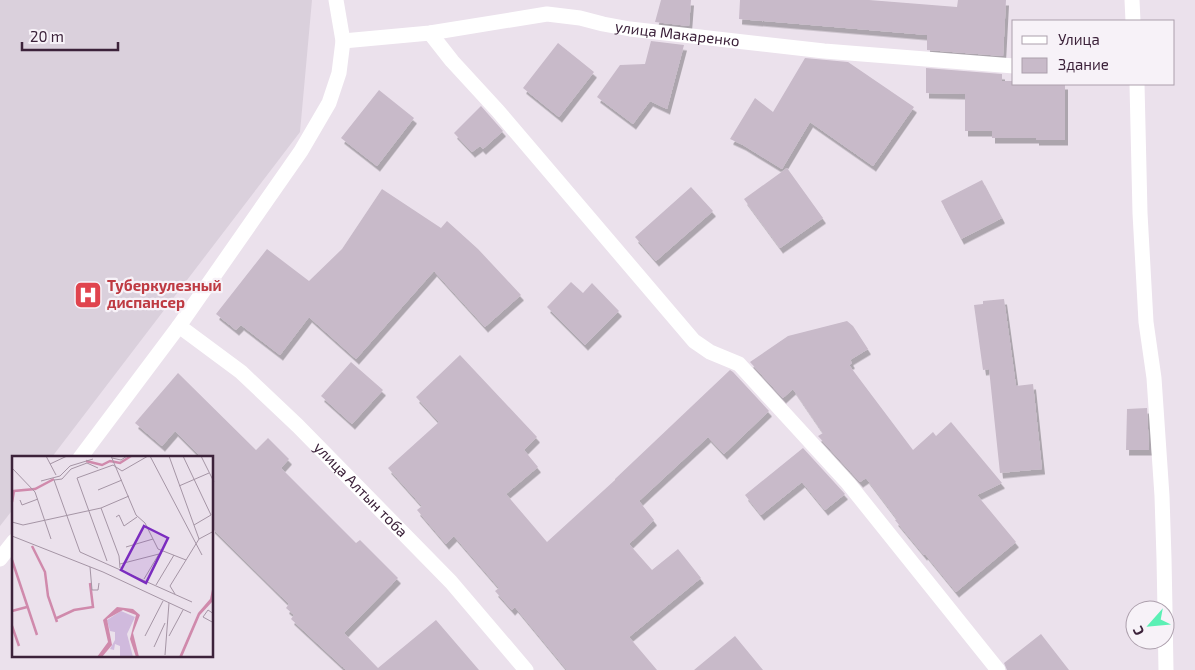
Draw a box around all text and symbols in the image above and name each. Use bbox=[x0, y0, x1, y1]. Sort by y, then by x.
street label: улица Макаренко bbox=[614, 16, 741, 49]
scale bar bbox=[22, 20, 119, 52]
legend bbox=[1012, 20, 1175, 85]
text: 20 m bbox=[30, 27, 64, 45]
text: Улица bbox=[1058, 30, 1100, 48]
text: Здание bbox=[1058, 55, 1109, 73]
place label: Туберкулезный диспансер bbox=[107, 276, 222, 311]
hospital icon: Туберкулезный диспансер bbox=[73, 280, 103, 310]
street label: улица Алтын тоба bbox=[310, 438, 412, 540]
inset map bbox=[12, 456, 214, 658]
north arrow bbox=[1125, 600, 1175, 650]
text: С bbox=[1129, 624, 1147, 639]

